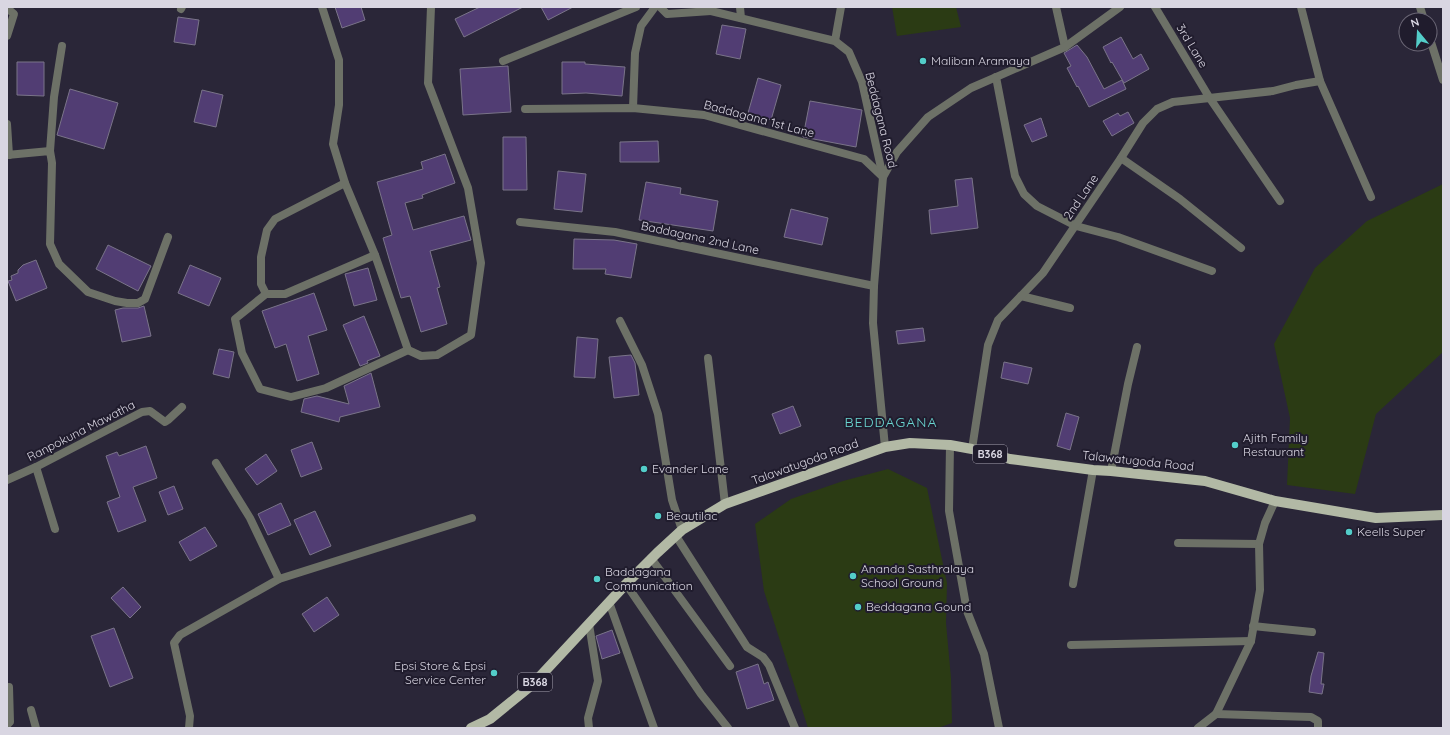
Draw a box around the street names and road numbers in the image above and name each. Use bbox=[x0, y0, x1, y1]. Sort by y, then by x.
street label: 3rd Lane bbox=[1173, 21, 1211, 71]
street label: Beddagana Road bbox=[862, 70, 901, 169]
street label: Baddagana 1st Lane bbox=[702, 97, 816, 141]
street label: 2nd Lane bbox=[1060, 171, 1101, 222]
street label: Baddagana 2nd Lane bbox=[640, 218, 761, 257]
street label: Ranpokuna Mawatha bbox=[24, 397, 137, 464]
street label: Talawatugoda Road bbox=[749, 435, 860, 488]
road number: B368 bbox=[973, 445, 1007, 463]
street label: Talawatugoda Road bbox=[1081, 447, 1195, 474]
road number: B368 bbox=[518, 673, 552, 691]

